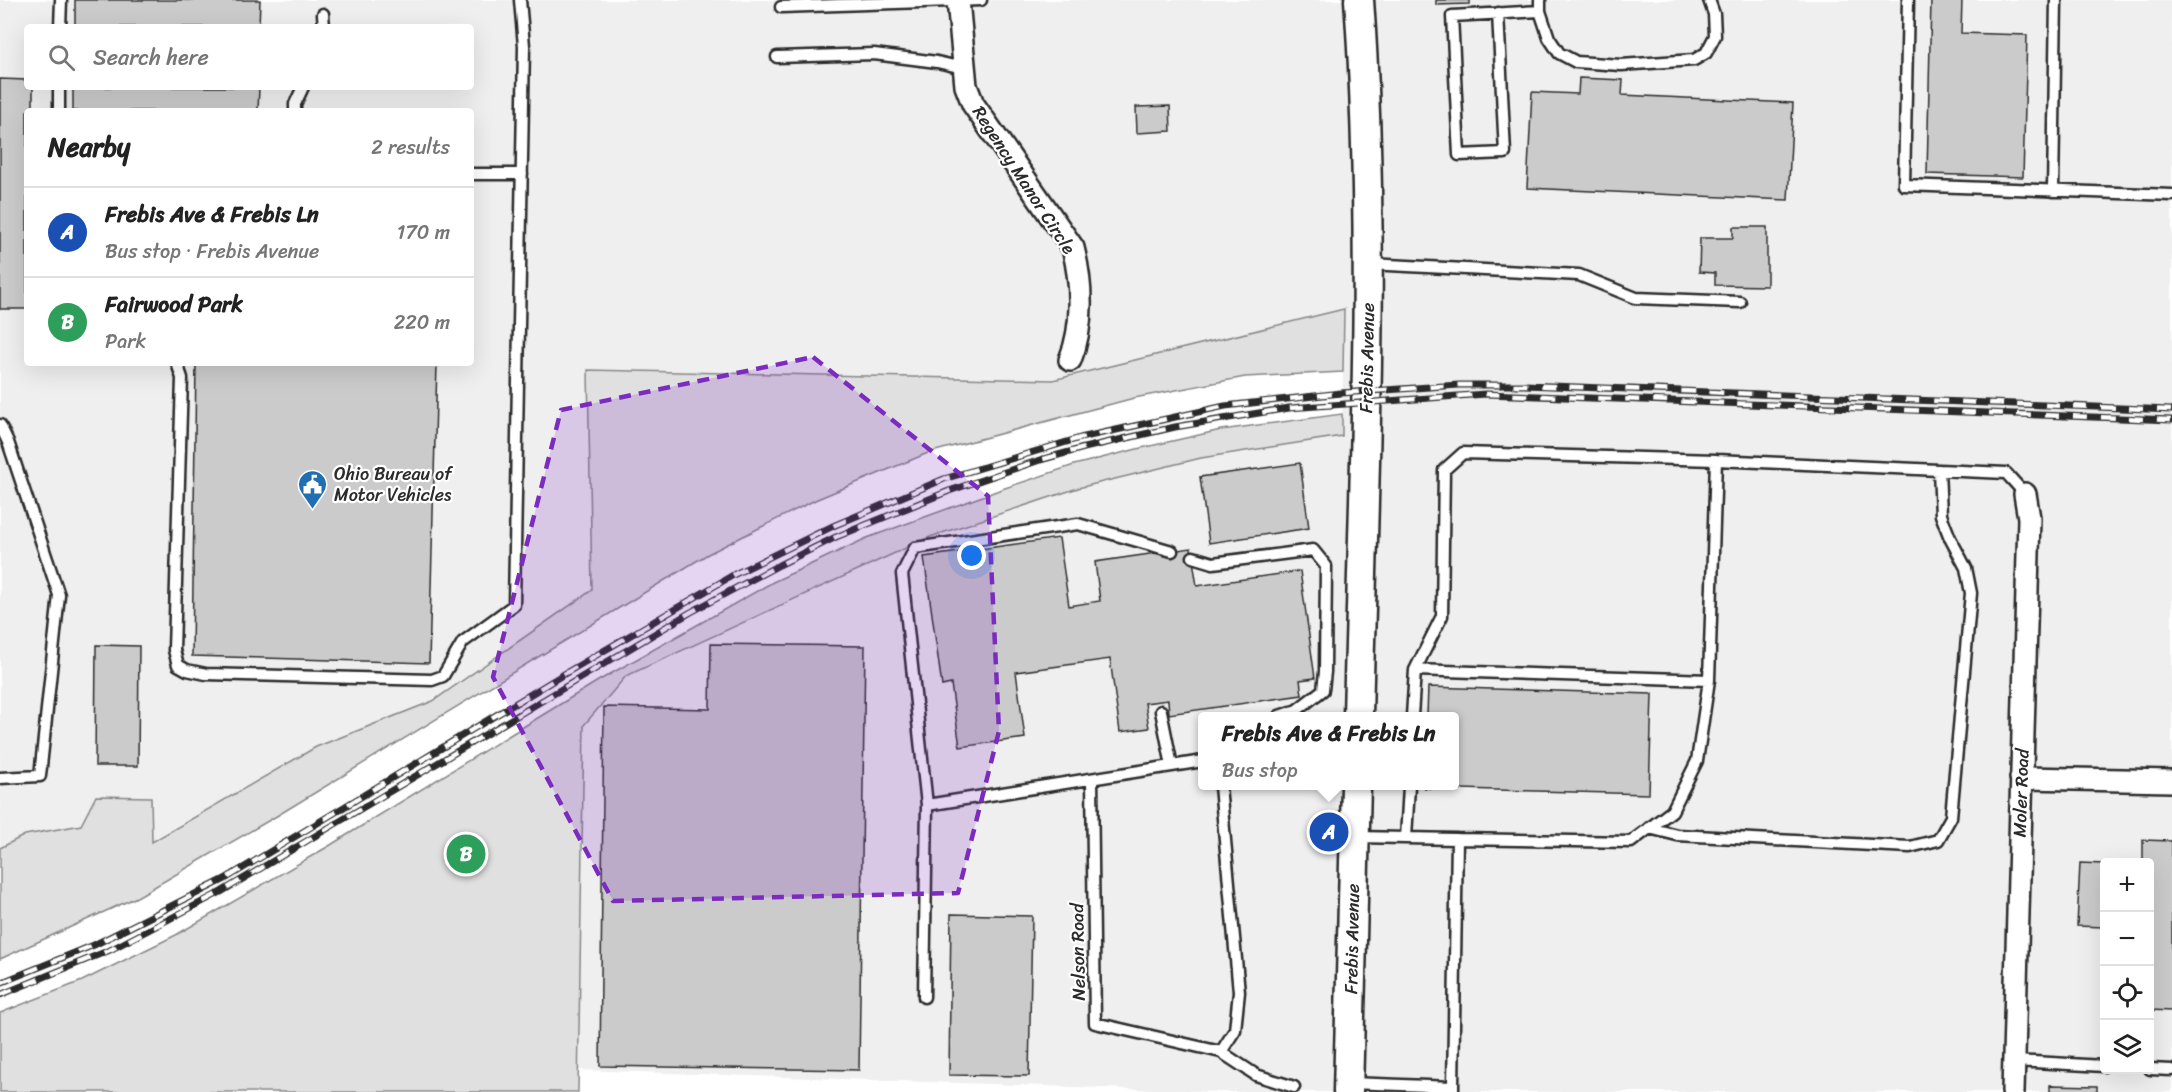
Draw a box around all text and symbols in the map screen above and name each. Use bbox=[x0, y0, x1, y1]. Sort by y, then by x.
search box bbox=[24, 24, 474, 90]
text: Search here bbox=[93, 38, 209, 77]
icon: search bbox=[45, 41, 78, 74]
street label: Regency Manor Circle bbox=[964, 99, 1084, 261]
text: Nearby bbox=[48, 124, 130, 170]
text: 2 results bbox=[371, 130, 450, 165]
text: Frebis Ave & Frebis Ln bbox=[105, 195, 319, 234]
text: A bbox=[61, 215, 74, 250]
text: 170 m bbox=[397, 215, 450, 250]
text: Bus stop · Frebis Avenue bbox=[105, 234, 319, 269]
text: Fairwood Park bbox=[105, 285, 243, 324]
street label: Frebis Avenue bbox=[1350, 302, 1384, 414]
text: B bbox=[61, 305, 74, 340]
text: 220 m bbox=[394, 305, 450, 340]
text: Park bbox=[105, 324, 146, 359]
place label: Ohio Bureau of Motor Vehicles bbox=[334, 458, 454, 511]
public building icon: Ohio Bureau of Motor Vehicles bbox=[297, 468, 329, 510]
your location bbox=[957, 541, 986, 570]
popup bbox=[1198, 712, 1459, 790]
text: Frebis Ave & Frebis Ln bbox=[1222, 714, 1435, 753]
street label: Moler Road bbox=[2003, 747, 2039, 838]
text: Bus stop bbox=[1222, 753, 1297, 788]
pin: A bbox=[1310, 810, 1348, 854]
pin: B bbox=[446, 832, 486, 876]
map controls bbox=[2100, 858, 2154, 1074]
button: + bbox=[2100, 858, 2154, 912]
street label: Frebis Avenue bbox=[1335, 883, 1369, 995]
street label: Nelson Road bbox=[1061, 902, 1095, 1001]
button: − bbox=[2100, 912, 2154, 966]
button: locate bbox=[2100, 966, 2154, 1020]
button: layers bbox=[2100, 1020, 2154, 1074]

